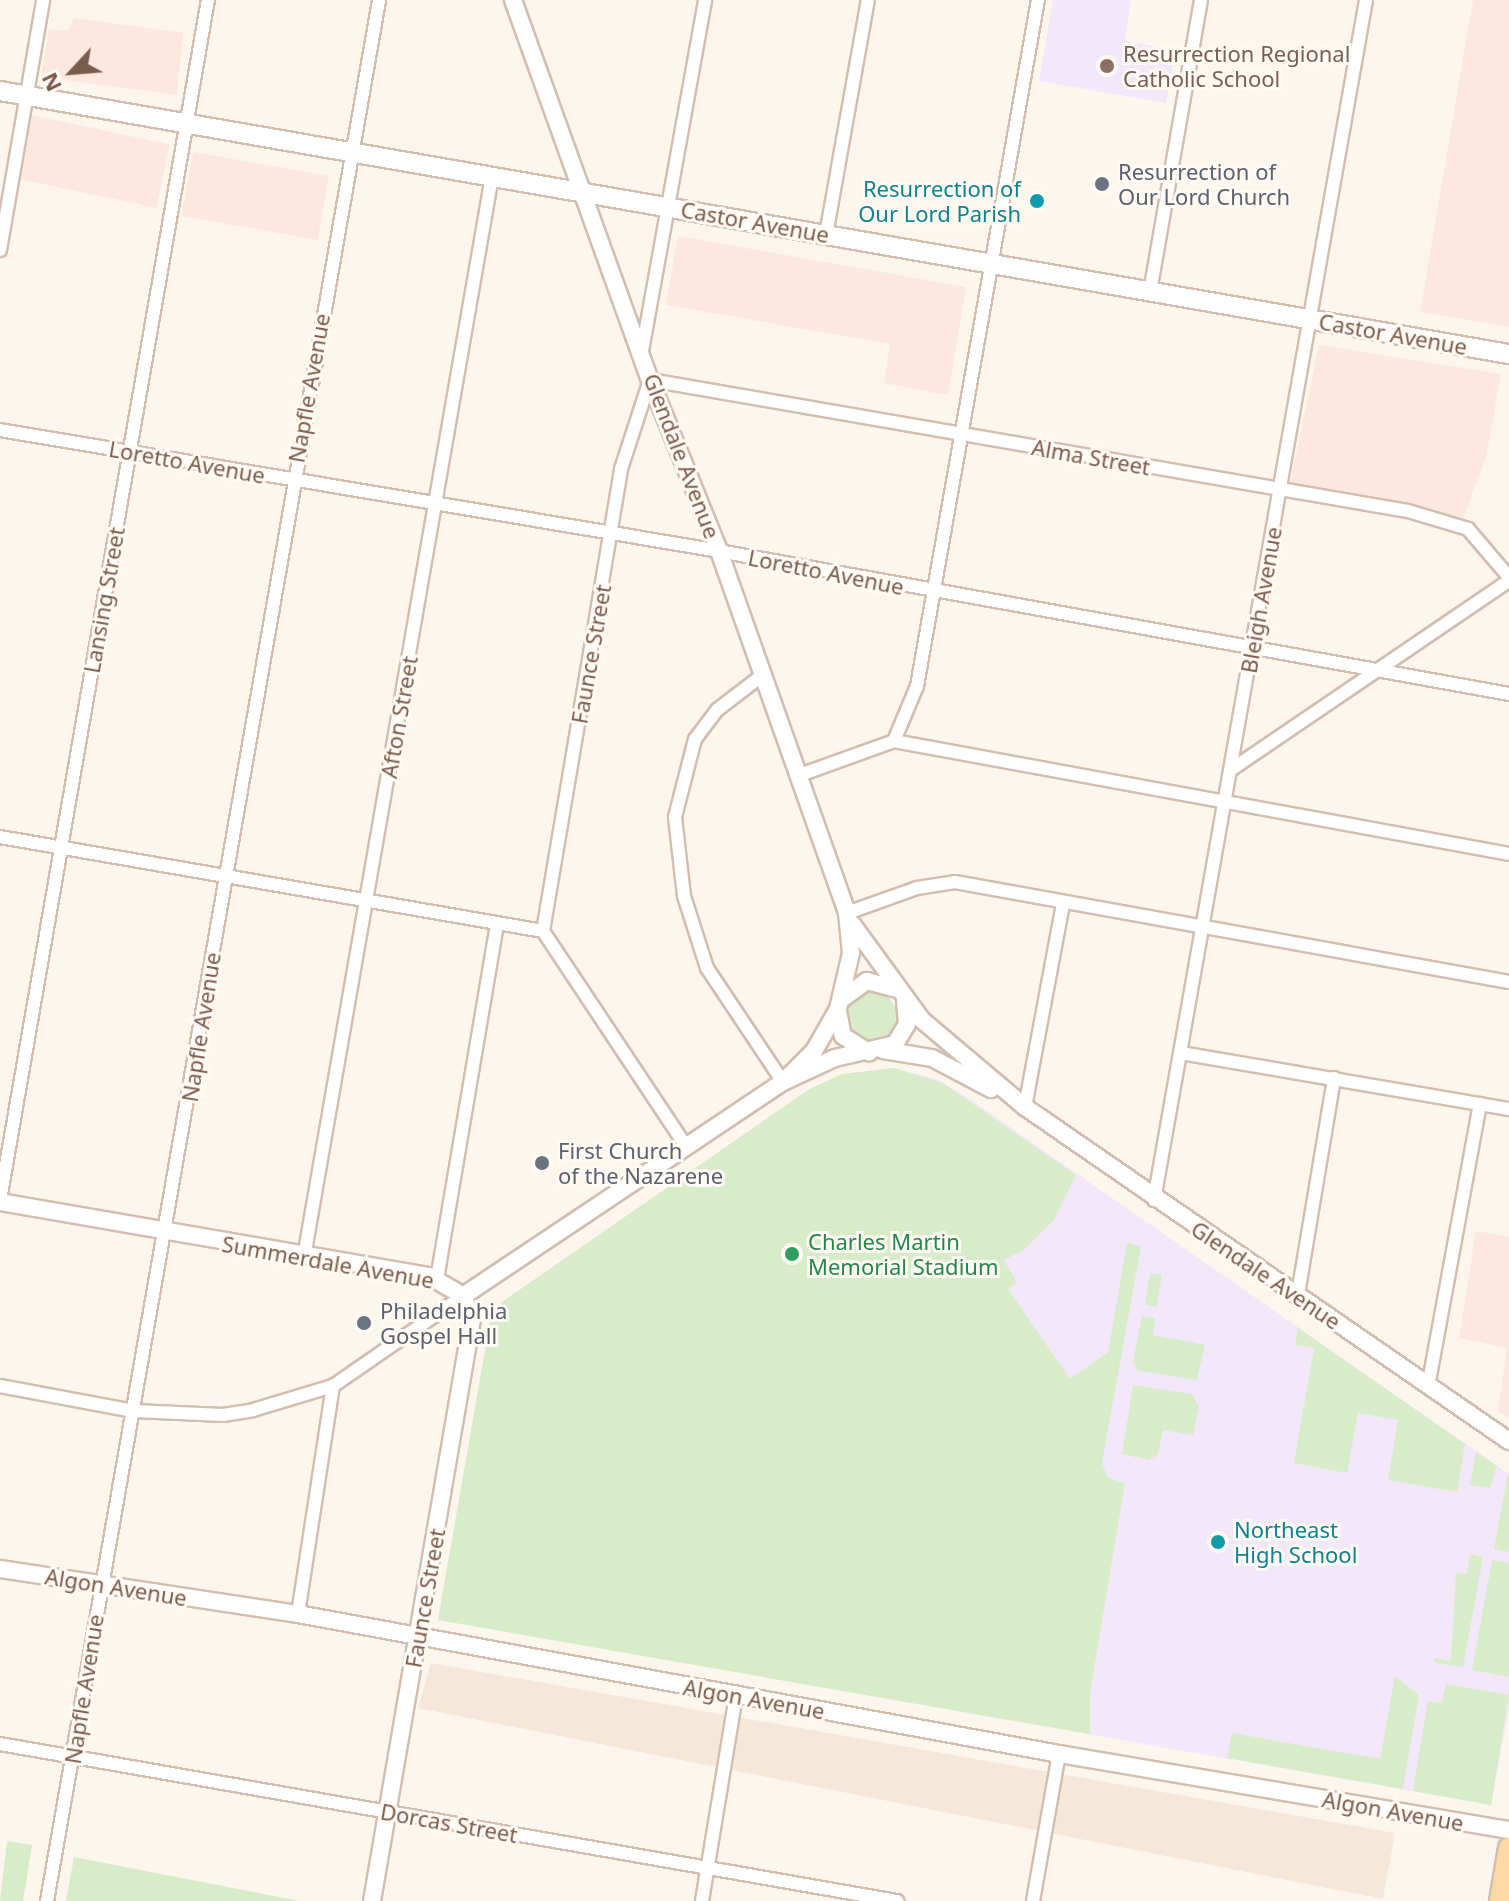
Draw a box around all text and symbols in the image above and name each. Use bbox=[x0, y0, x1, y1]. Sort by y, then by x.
north arrow bbox=[32, 32, 112, 112]
place label: Resurrection Regional Catholic School bbox=[1123, 40, 1350, 92]
marker: Resurrection Regional Catholic School bbox=[1098, 57, 1116, 75]
text: N bbox=[33, 68, 68, 97]
place label: Resurrection of Our Lord Church bbox=[1118, 158, 1290, 210]
place label: Resurrection of Our Lord Parish bbox=[858, 175, 1021, 226]
marker: Resurrection of Our Lord Church bbox=[1093, 175, 1111, 193]
marker: Resurrection of Our Lord Parish bbox=[1028, 192, 1046, 210]
street label: Castor Avenue bbox=[679, 196, 831, 248]
street label: Castor Avenue bbox=[1317, 308, 1469, 360]
street label: Napfle Avenue bbox=[283, 311, 335, 465]
street label: Glendale Avenue bbox=[638, 370, 726, 542]
street label: Alma Street bbox=[1030, 434, 1152, 480]
street label: Loretto Avenue bbox=[107, 435, 267, 489]
street label: Lansing Street bbox=[78, 525, 130, 675]
street label: Bleigh Avenue bbox=[1235, 525, 1287, 675]
street label: Loretto Avenue bbox=[746, 544, 906, 600]
street label: Faunce Street bbox=[566, 582, 616, 726]
street label: Afton Street bbox=[375, 654, 423, 780]
street label: Napfle Avenue bbox=[176, 950, 226, 1104]
place label: First Church of the Nazarene bbox=[558, 1137, 723, 1188]
marker: First Church of the Nazarene bbox=[533, 1154, 551, 1172]
street label: Glendale Avenue bbox=[1186, 1215, 1346, 1335]
place label: Charles Martin Memorial Stadium bbox=[808, 1228, 998, 1280]
street label: Summerdale Avenue bbox=[220, 1230, 436, 1294]
marker: Charles Martin Memorial Stadium bbox=[783, 1245, 801, 1263]
place label: Philadelphia Gospel Hall bbox=[380, 1297, 507, 1348]
marker: Philadelphia Gospel Hall bbox=[355, 1314, 373, 1332]
place label: Northeast High School bbox=[1234, 1516, 1357, 1568]
street label: Faunce Street bbox=[400, 1526, 450, 1670]
marker: Northeast High School bbox=[1209, 1533, 1227, 1551]
street label: Algon Avenue bbox=[43, 1563, 189, 1611]
street label: Napfle Avenue bbox=[59, 1612, 109, 1766]
street label: Algon Avenue bbox=[681, 1674, 827, 1724]
street label: Algon Avenue bbox=[1320, 1786, 1466, 1836]
street label: Dorcas Street bbox=[378, 1798, 520, 1848]

